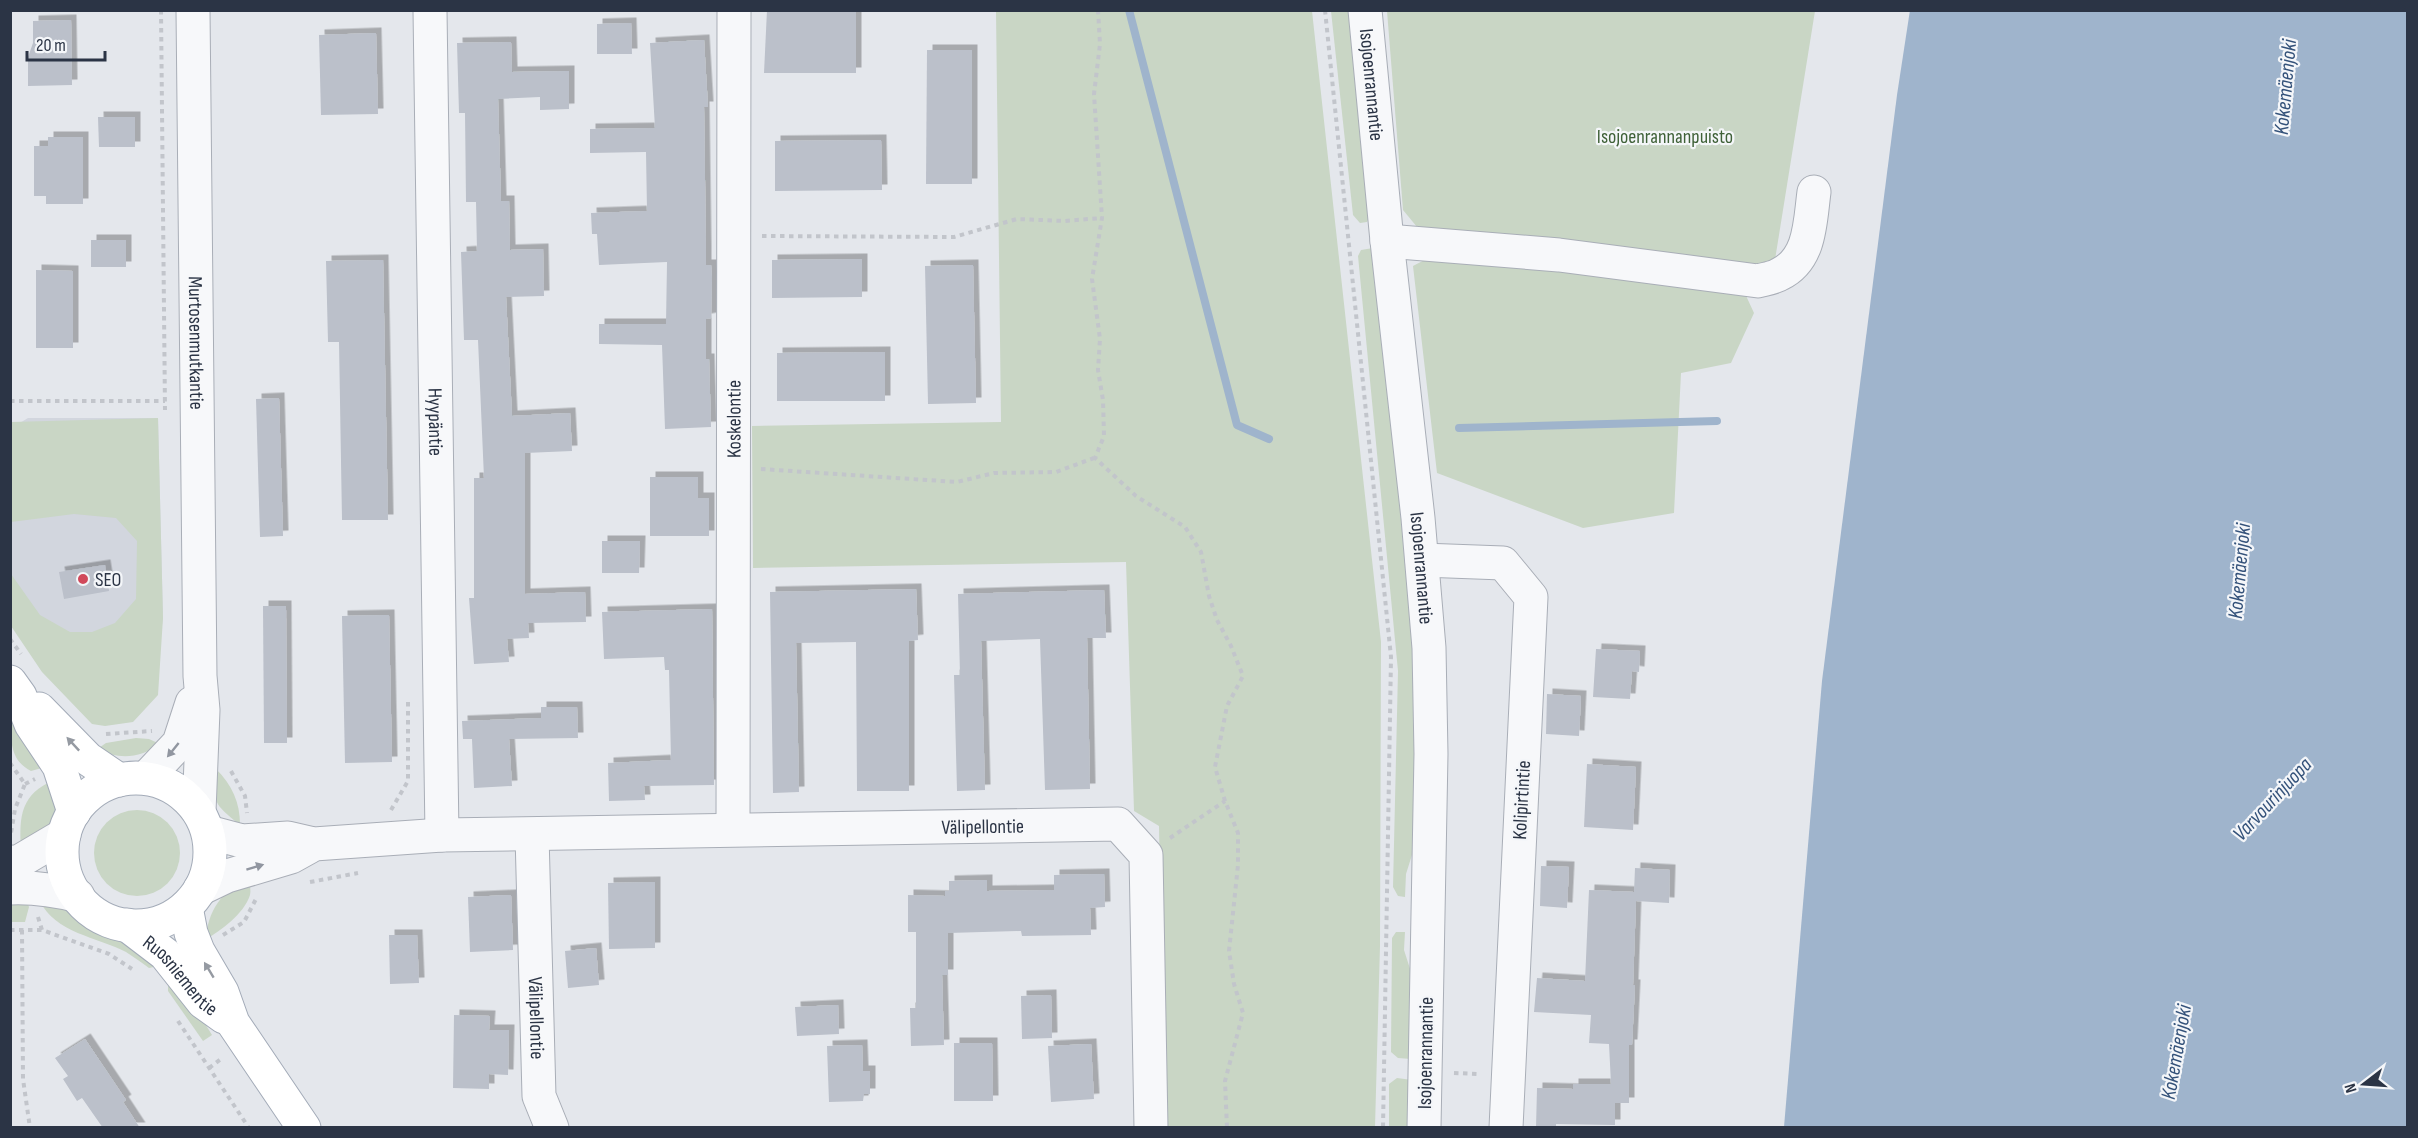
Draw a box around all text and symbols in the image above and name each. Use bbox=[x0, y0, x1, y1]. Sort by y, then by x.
scale bar bbox=[27, 24, 105, 62]
street label: Isojoenrannantie bbox=[1354, 28, 1388, 142]
text: 20 m bbox=[36, 35, 66, 56]
water label: Kokemäenjoki bbox=[2269, 37, 2302, 136]
park label: Isojoenrannanpuisto bbox=[1597, 125, 1733, 149]
street label: Murtosenmutkantie bbox=[183, 276, 208, 410]
street label: Koskelontie bbox=[722, 380, 747, 458]
street label: Hyypäntie bbox=[422, 388, 447, 456]
street label: Isojoenrannantie bbox=[1404, 511, 1438, 625]
water label: Kokemäenjoki bbox=[2223, 521, 2256, 620]
place label: SEO bbox=[95, 568, 121, 592]
marker: SEO bbox=[76, 572, 90, 586]
one-way arrow bbox=[66, 737, 80, 752]
one-way arrow bbox=[167, 742, 179, 757]
water label: Varvourinjuopa bbox=[2228, 752, 2317, 846]
street label: Kolipirtintie bbox=[1508, 760, 1536, 840]
street label: Välipellontie bbox=[941, 815, 1024, 840]
one-way arrow bbox=[246, 862, 264, 871]
street label: Ruosniementie bbox=[138, 931, 222, 1022]
one-way arrow bbox=[203, 962, 214, 978]
street label: Välipellontie bbox=[523, 976, 549, 1060]
street label: Isojoenrannantie bbox=[1413, 997, 1439, 1109]
water label: Kokemäenjoki bbox=[2156, 1002, 2197, 1101]
north arrow bbox=[2334, 1054, 2394, 1114]
text: N bbox=[2341, 1081, 2361, 1095]

